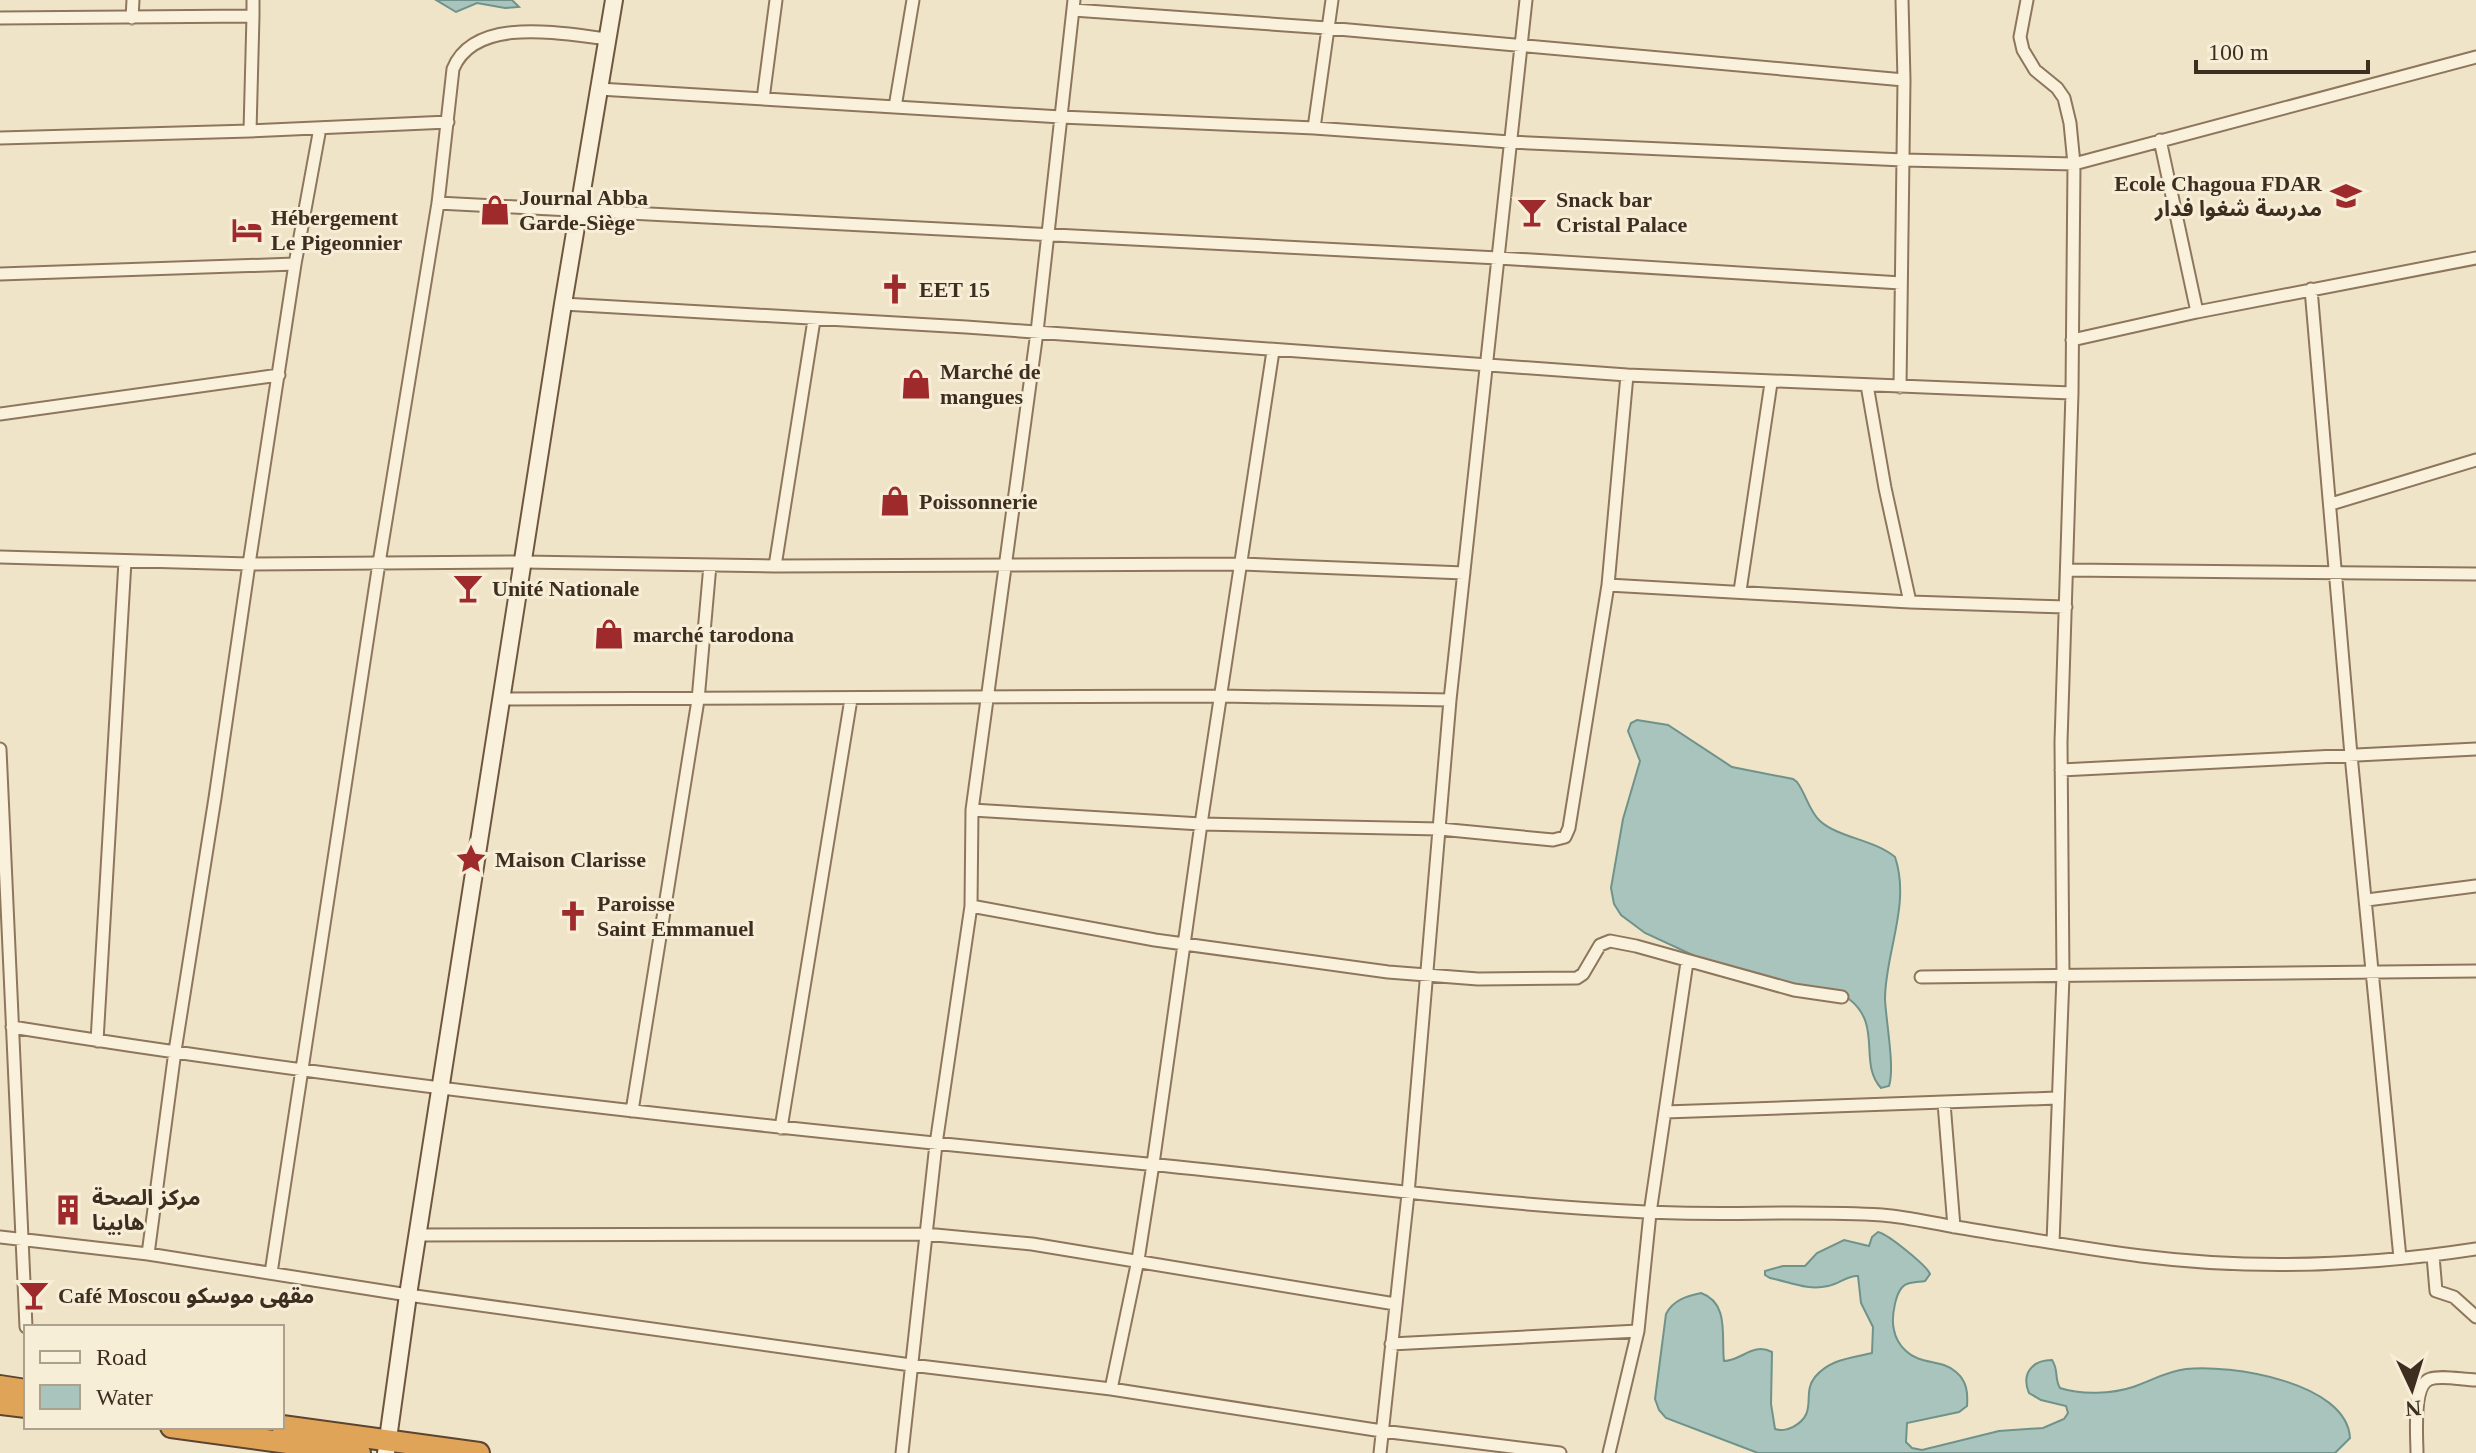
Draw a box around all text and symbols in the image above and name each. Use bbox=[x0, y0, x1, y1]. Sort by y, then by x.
scale bar bbox=[2196, 24, 2368, 74]
text: 100 m bbox=[2208, 39, 2269, 65]
place label: Ecole Chagoua FDAR مدرسة شغوا فدار bbox=[2114, 171, 2323, 222]
school or university icon: Ecole Chagoua FDAR مدرسة شغوا فدار bbox=[2329, 179, 2363, 213]
place label: Journal Abba Garde-Siège bbox=[519, 185, 648, 235]
place label: Snack bar Cristal Palace bbox=[1556, 187, 1688, 237]
shop icon: Journal Abba Garde-Siège bbox=[478, 193, 512, 227]
bar icon: Snack bar Cristal Palace bbox=[1515, 195, 1549, 229]
place label: Hébergement Le Pigeonnier bbox=[271, 205, 403, 255]
hotel icon: Hébergement Le Pigeonnier bbox=[230, 213, 264, 247]
church icon: EET 15 bbox=[878, 272, 912, 306]
place label: EET 15 bbox=[919, 277, 990, 302]
place label: Marché de mangues bbox=[940, 359, 1041, 409]
shop icon: Marché de mangues bbox=[899, 367, 933, 401]
shop icon: Poissonnerie bbox=[878, 484, 912, 518]
place label: Poissonnerie bbox=[919, 489, 1038, 514]
bar icon: Unité Nationale bbox=[451, 571, 485, 605]
place label: Unité Nationale bbox=[492, 576, 640, 601]
shop icon: marché tarodona bbox=[592, 617, 626, 651]
place label: marché tarodona bbox=[633, 622, 794, 647]
place icon: Maison Clarisse bbox=[454, 842, 488, 876]
place label: Maison Clarisse bbox=[495, 847, 646, 872]
place label: Paroisse Saint Emmanuel bbox=[597, 891, 754, 941]
church icon: Paroisse Saint Emmanuel bbox=[556, 899, 590, 933]
place label: مركز الصحة هابينا bbox=[92, 1185, 200, 1235]
building icon: مركز الصحة هابينا bbox=[51, 1193, 85, 1227]
bar icon: Café Moscou مقهى موسكو bbox=[17, 1278, 51, 1312]
place label: Café Moscou مقهى موسكو bbox=[58, 1283, 314, 1308]
legend bbox=[24, 1325, 284, 1429]
text: Road bbox=[96, 1344, 147, 1370]
north arrow bbox=[2372, 1349, 2452, 1429]
text: Water bbox=[96, 1384, 153, 1410]
text: N bbox=[2404, 1395, 2422, 1421]

